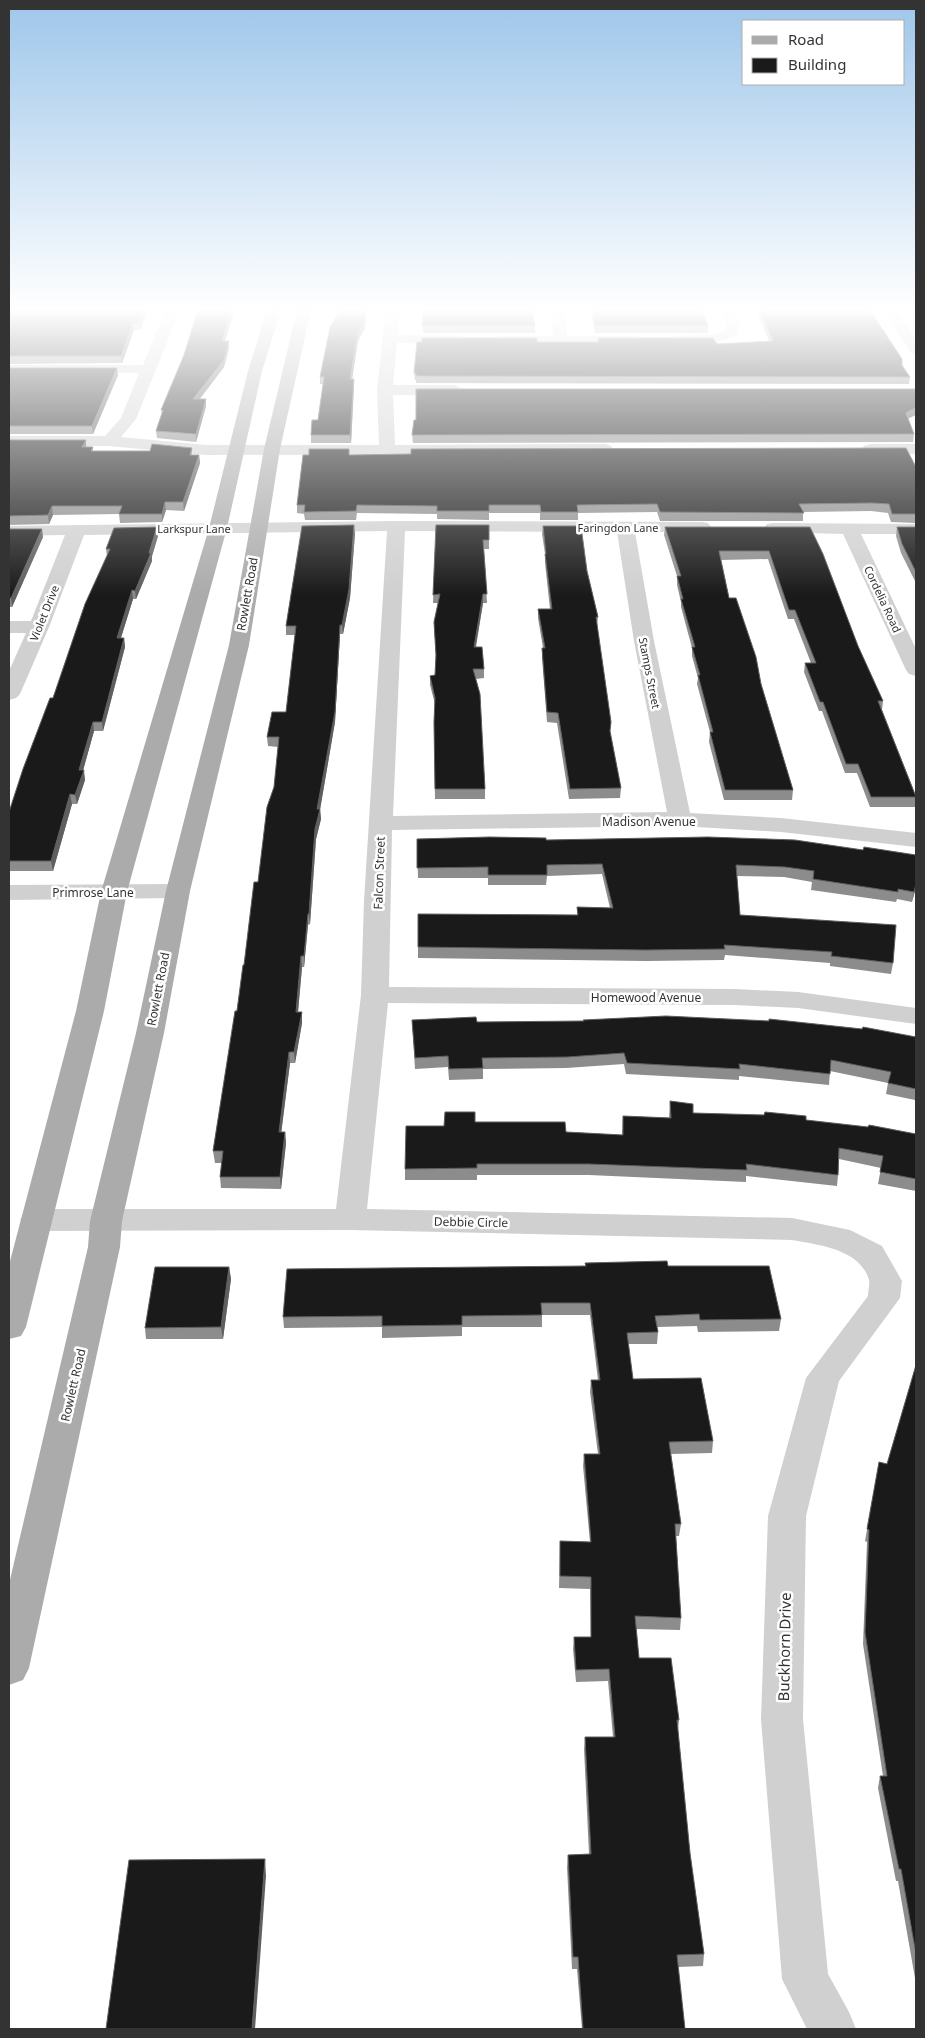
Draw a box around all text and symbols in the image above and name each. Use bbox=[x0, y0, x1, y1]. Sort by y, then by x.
legend bbox=[742, 20, 905, 85]
text: Road bbox=[788, 29, 824, 49]
text: Building bbox=[788, 54, 846, 74]
street label: Faringdon Lane bbox=[578, 520, 658, 535]
street label: Larkspur Lane bbox=[157, 521, 231, 536]
street label: Rowlett Road bbox=[232, 556, 262, 632]
street label: Cordelia Road bbox=[861, 563, 905, 635]
street label: Violet Drive bbox=[26, 583, 62, 643]
street label: Stamps Street bbox=[636, 636, 664, 710]
street label: Madison Avenue bbox=[602, 813, 696, 830]
street label: Falcon Street bbox=[369, 836, 389, 910]
street label: Primrose Lane bbox=[52, 884, 134, 901]
street label: Rowlett Road bbox=[143, 951, 173, 1027]
street label: Homewood Avenue bbox=[591, 989, 701, 1006]
street label: Debbie Circle bbox=[434, 1213, 509, 1231]
street label: Rowlett Road bbox=[56, 1347, 90, 1423]
street label: Buckhorn Drive bbox=[773, 1592, 795, 1702]

